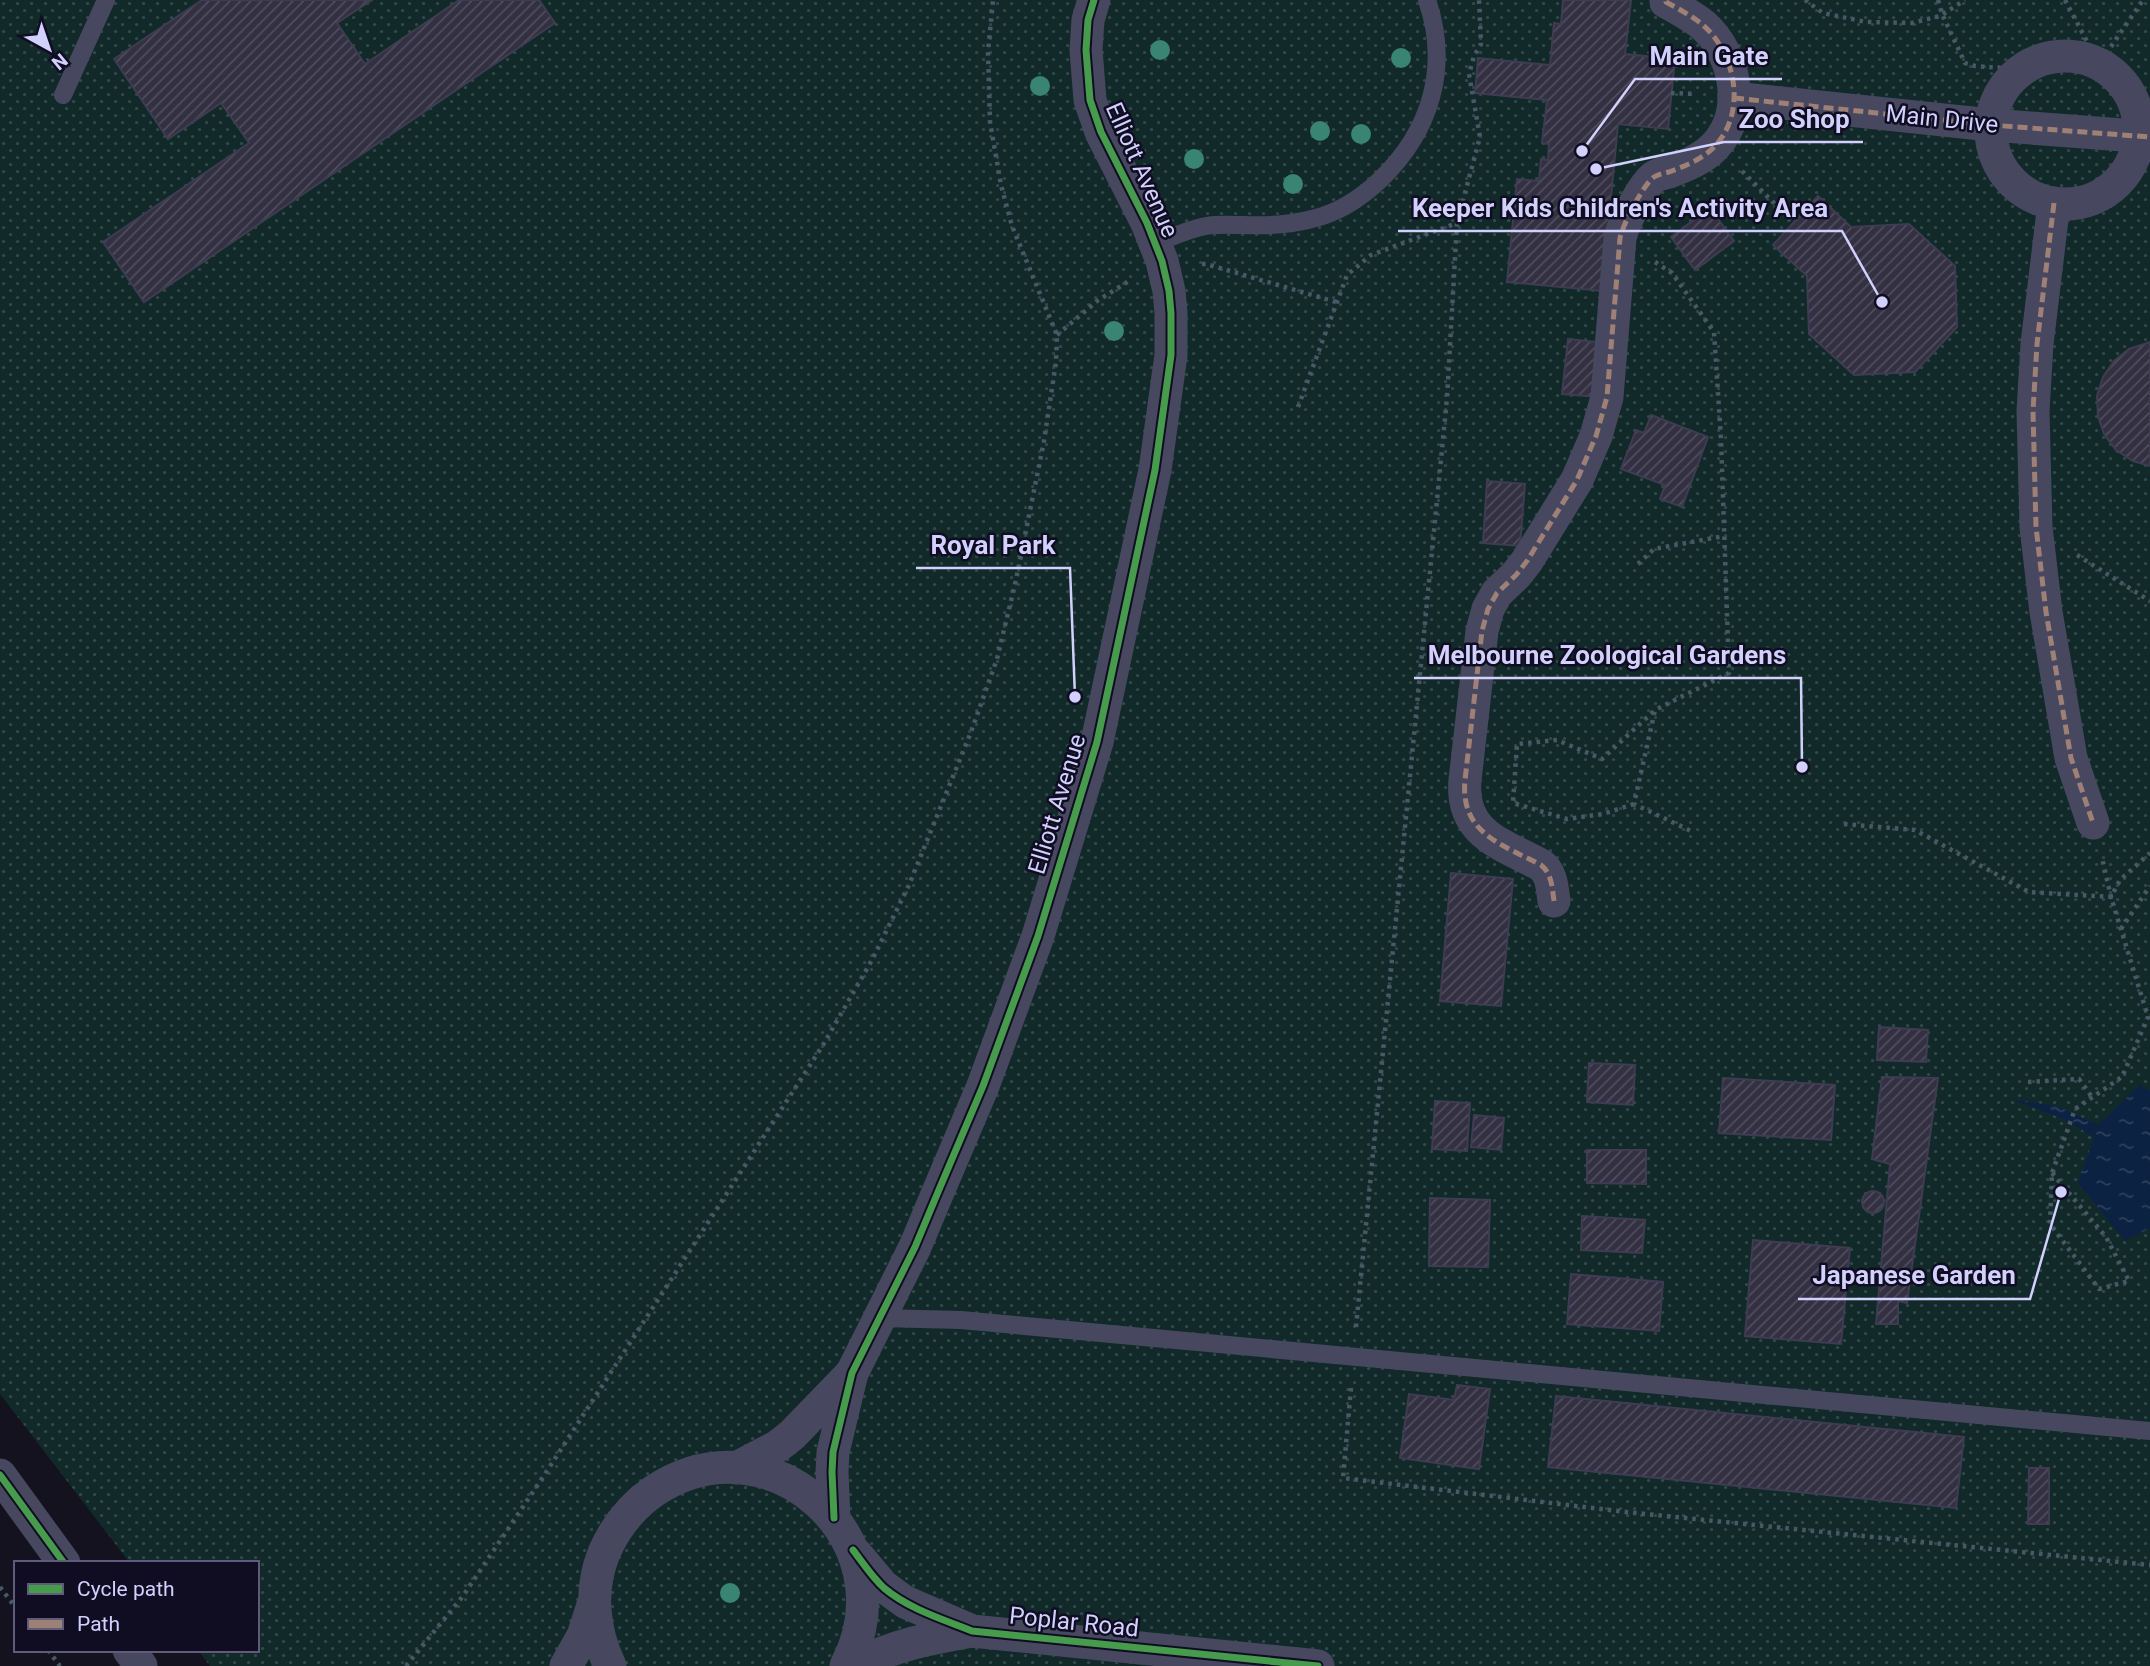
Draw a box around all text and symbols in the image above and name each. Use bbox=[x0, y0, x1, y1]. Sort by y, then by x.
north arrow bbox=[14, 14, 84, 84]
callout: Main Gate bbox=[1635, 32, 1782, 79]
text: Main Gate bbox=[1649, 41, 1769, 71]
text: N bbox=[47, 49, 72, 75]
callout: Zoo Shop bbox=[1724, 95, 1863, 142]
street label: Elliott Avenue bbox=[1100, 98, 1184, 242]
street label: Main Drive bbox=[1884, 99, 2000, 139]
text: Zoo Shop bbox=[1738, 104, 1850, 134]
callout: Keeper Kids Children's Activity Area bbox=[1398, 184, 1842, 231]
text: Keeper Kids Children's Activity Area bbox=[1412, 193, 1828, 223]
callout: Royal Park bbox=[916, 521, 1070, 568]
text: Royal Park bbox=[930, 530, 1057, 560]
callout: Melbourne Zoological Gardens bbox=[1414, 631, 1801, 678]
text: Melbourne Zoological Gardens bbox=[1428, 640, 1786, 670]
street label: Elliott Avenue bbox=[1022, 731, 1092, 877]
callout: Japanese Garden bbox=[1798, 1252, 2030, 1299]
text: Japanese Garden bbox=[1812, 1260, 2016, 1290]
legend bbox=[14, 1561, 259, 1652]
text: Cycle path bbox=[77, 1577, 175, 1601]
street label: Poplar Road bbox=[1008, 1601, 1140, 1643]
text: Path bbox=[77, 1612, 120, 1636]

